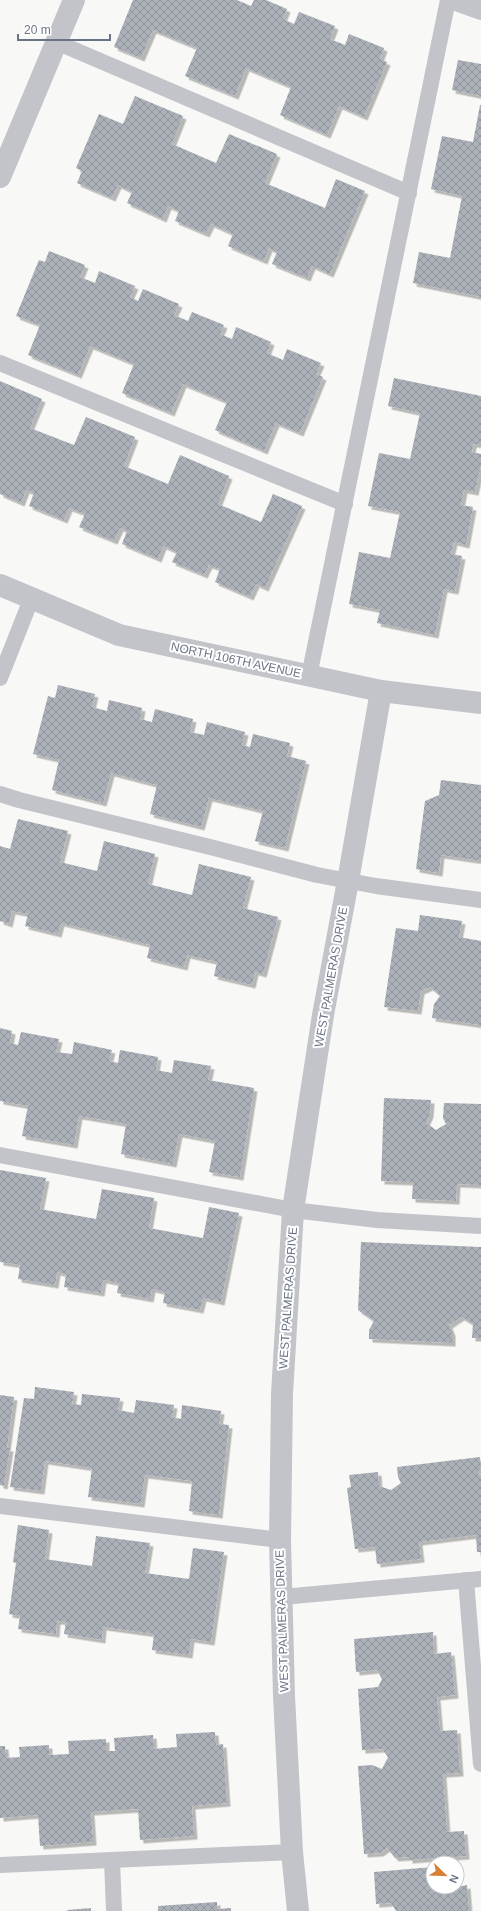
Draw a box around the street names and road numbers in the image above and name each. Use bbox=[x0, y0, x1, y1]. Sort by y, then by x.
street label: NORTH 106TH AVENUE bbox=[170, 639, 302, 681]
street label: WEST PALMERAS DRIVE bbox=[312, 906, 350, 1048]
street label: WEST PALMERAS DRIVE bbox=[276, 1227, 300, 1369]
street label: WEST PALMERAS DRIVE bbox=[273, 1550, 291, 1692]

